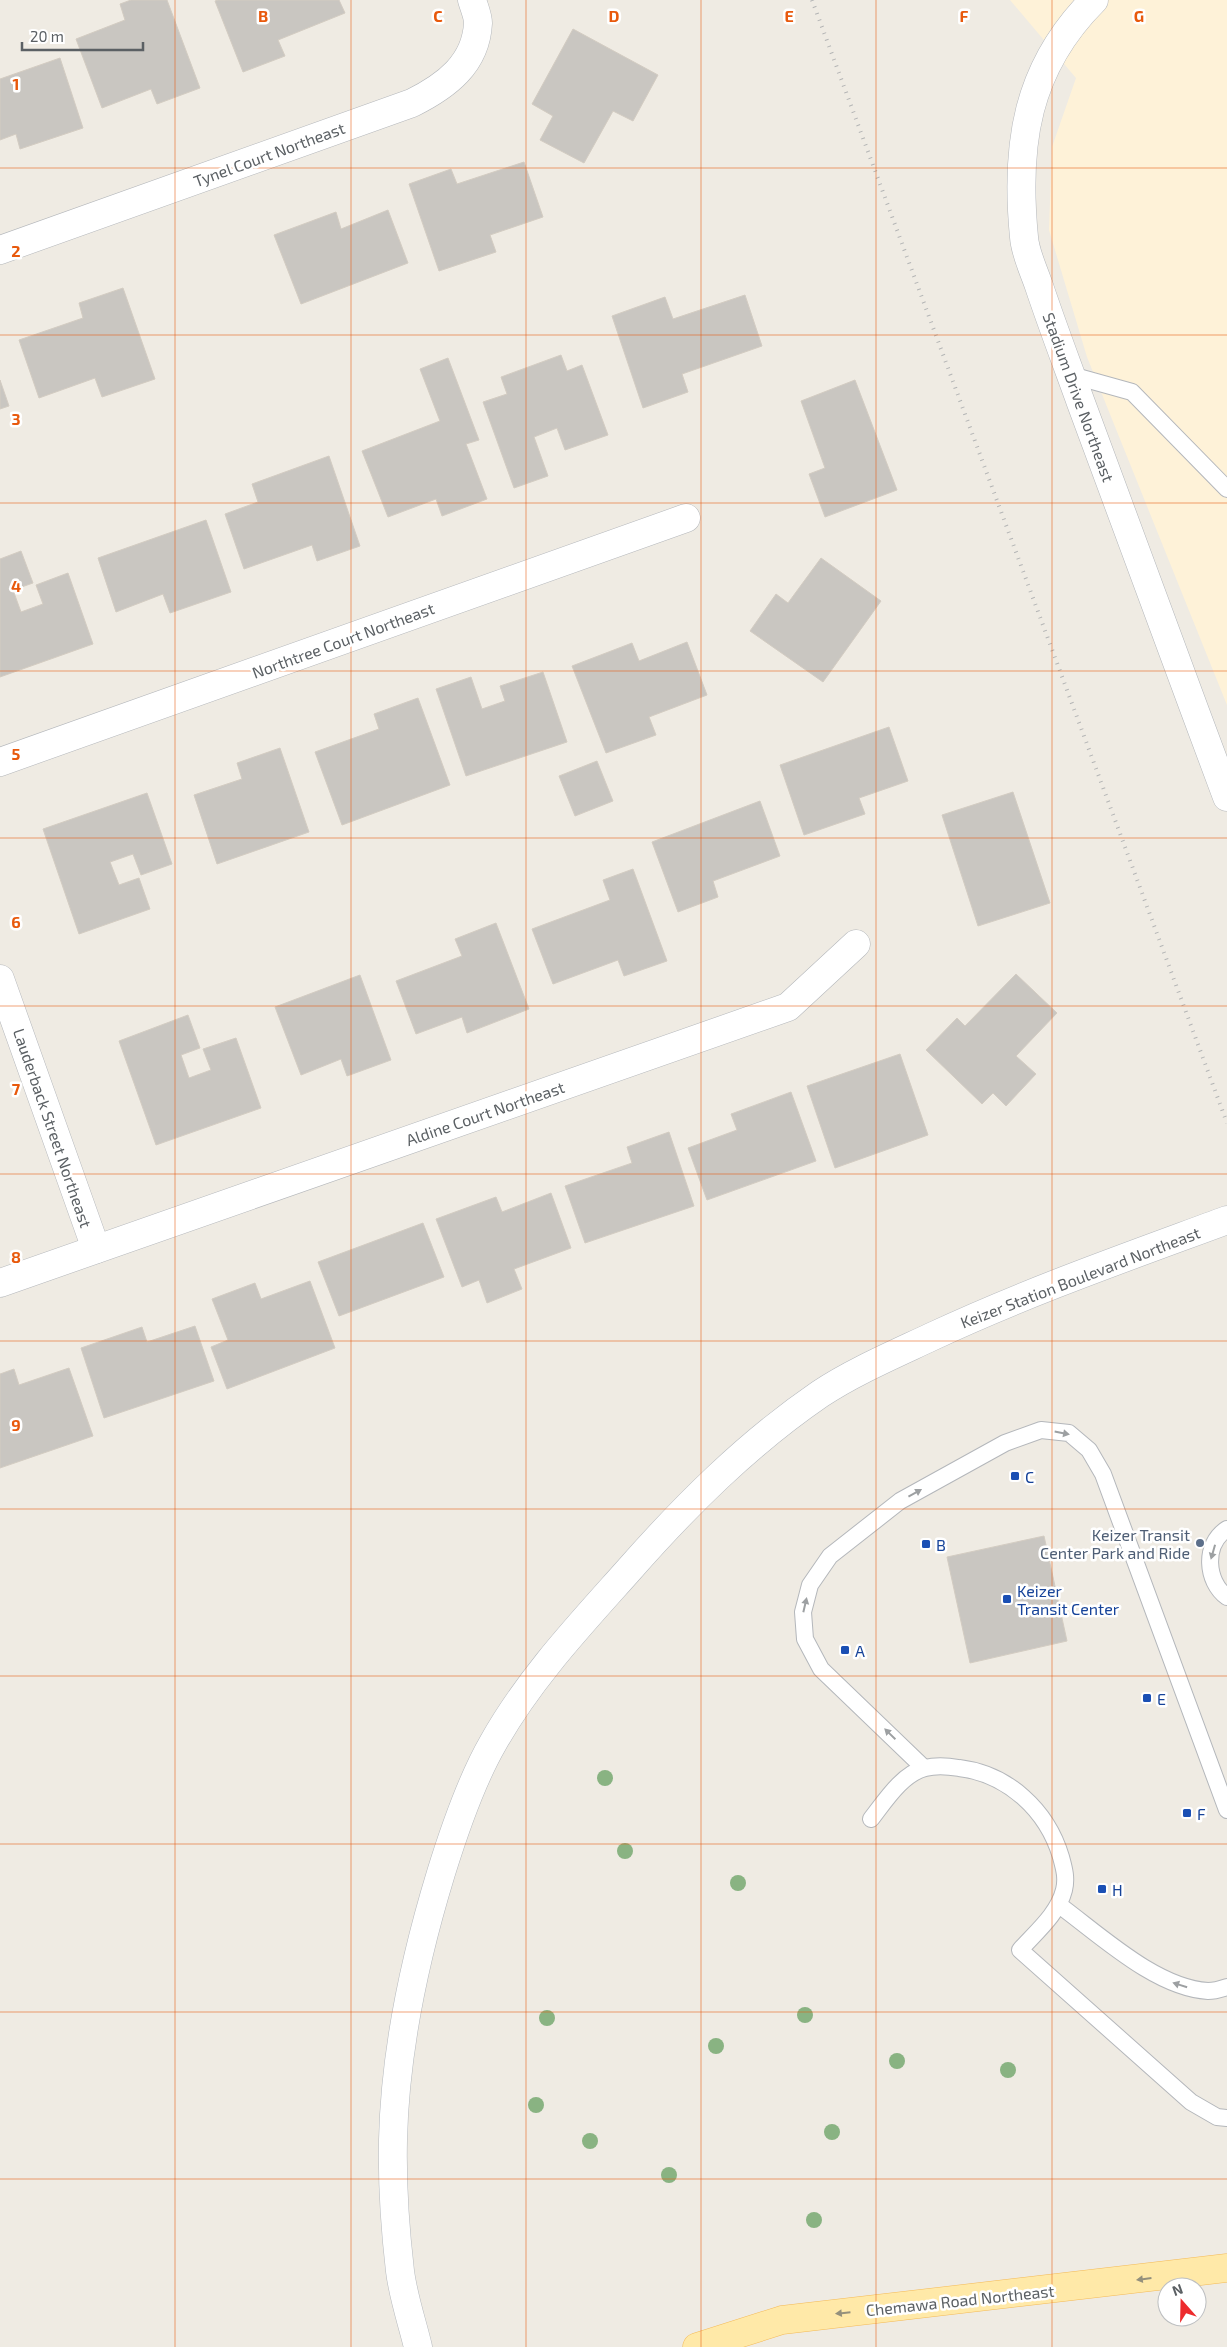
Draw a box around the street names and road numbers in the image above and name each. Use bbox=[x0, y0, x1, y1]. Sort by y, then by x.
street label: Tynel Court Northeast bbox=[191, 118, 347, 190]
street label: Stadium Drive Northeast bbox=[1039, 310, 1119, 484]
street label: Northtree Court Northeast bbox=[249, 598, 437, 682]
street label: Lauderback Street Northeast bbox=[10, 1026, 96, 1230]
street label: Aldine Court Northeast bbox=[403, 1077, 567, 1149]
street label: Keizer Station Boulevard Northeast bbox=[957, 1222, 1203, 1332]
street label: Chemawa Road Northeast bbox=[865, 2281, 1055, 2319]

